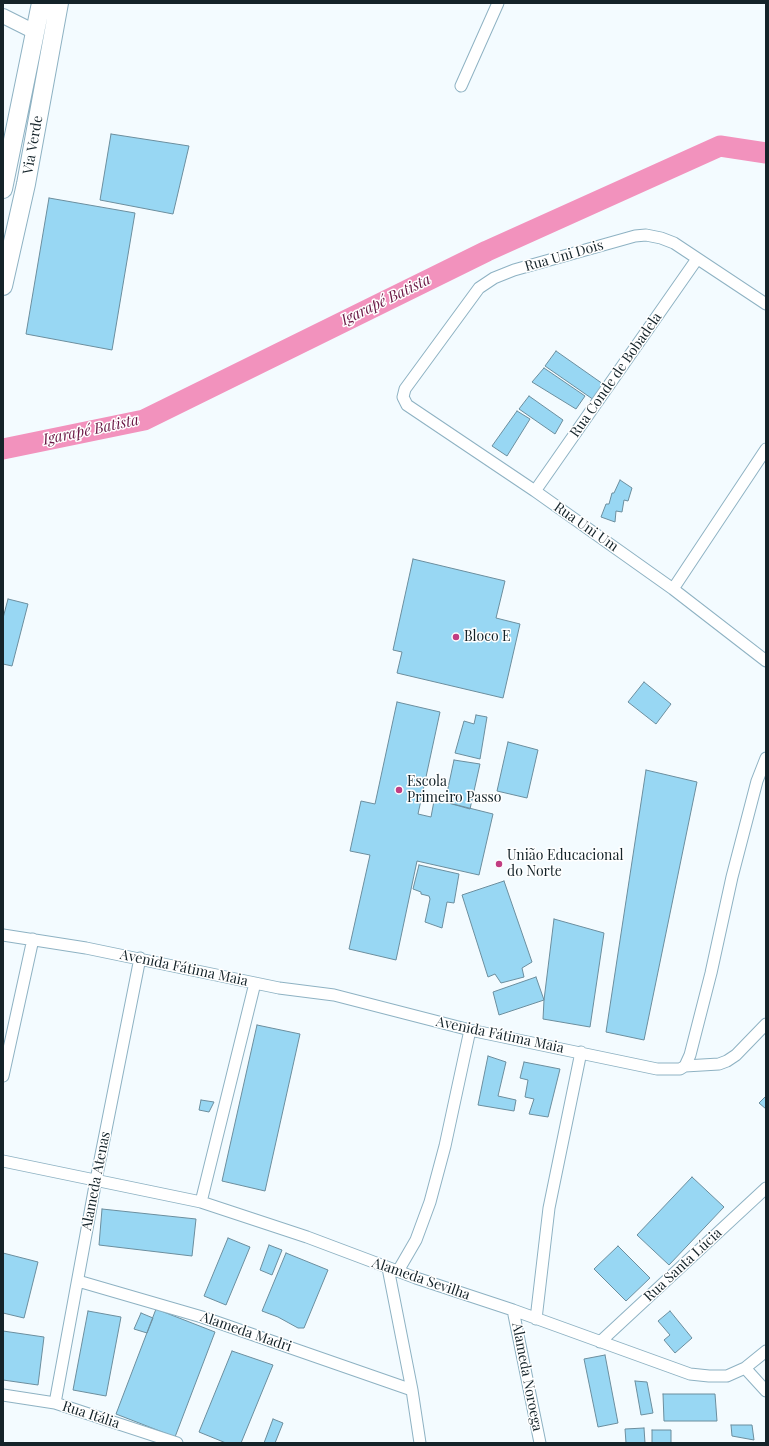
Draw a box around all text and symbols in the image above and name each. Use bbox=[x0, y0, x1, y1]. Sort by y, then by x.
street label: Via Verde bbox=[20, 114, 46, 176]
street label: Rua Uni Dois bbox=[523, 237, 605, 275]
water label: Igarapé Batista bbox=[338, 271, 434, 329]
street label: Rua Conde de Bobadela bbox=[567, 309, 665, 441]
water label: Igarapé Batista bbox=[41, 411, 141, 449]
street label: Rua Uni Um bbox=[551, 499, 621, 555]
place label: Bloco E bbox=[464, 629, 511, 645]
marker: Bloco E bbox=[451, 632, 461, 642]
place label: Escola Primeiro Passo bbox=[407, 774, 501, 806]
marker: Escola Primeiro Passo bbox=[394, 785, 404, 795]
place label: União Educacional do Norte bbox=[507, 848, 623, 880]
marker: União Educacional do Norte bbox=[494, 859, 504, 869]
street label: Avenida Fátima Maia bbox=[118, 946, 250, 990]
street label: Avenida Fátima Maia bbox=[434, 1013, 566, 1057]
street label: Alameda Atenas bbox=[78, 1130, 114, 1232]
street label: Rua Santa Lúcia bbox=[641, 1225, 725, 1305]
street label: Alameda Sevilha bbox=[370, 1254, 472, 1304]
street label: Alameda Madri bbox=[198, 1309, 294, 1355]
street label: Alameda Noroega bbox=[508, 1321, 546, 1433]
street label: Rua Itália bbox=[60, 1398, 122, 1432]

